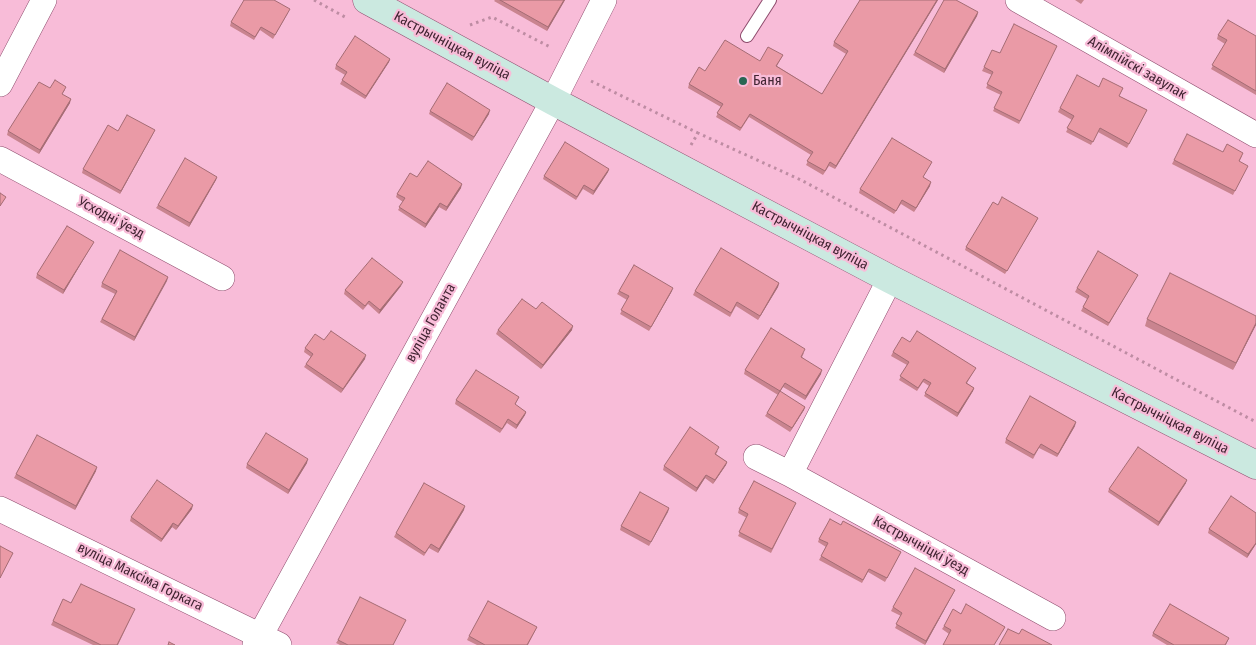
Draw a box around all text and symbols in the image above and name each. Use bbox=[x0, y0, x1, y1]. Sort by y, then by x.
street label: Кастрычніцкая вуліца bbox=[391, 8, 513, 84]
street label: Алімпійскі завулак bbox=[1085, 33, 1189, 103]
place label: Баня bbox=[753, 73, 782, 89]
marker: Баня bbox=[737, 75, 749, 87]
street label: Усходні ўезд bbox=[75, 194, 147, 242]
street label: Кастрычніцкая вуліца bbox=[749, 198, 871, 274]
street label: вуліца Голанта bbox=[403, 281, 459, 365]
street label: Кастрычніцкая вуліца bbox=[1109, 384, 1231, 458]
street label: Кастрычніцкі ўезд bbox=[870, 513, 972, 579]
street label: вуліца Максіма Горкага bbox=[75, 539, 205, 615]

